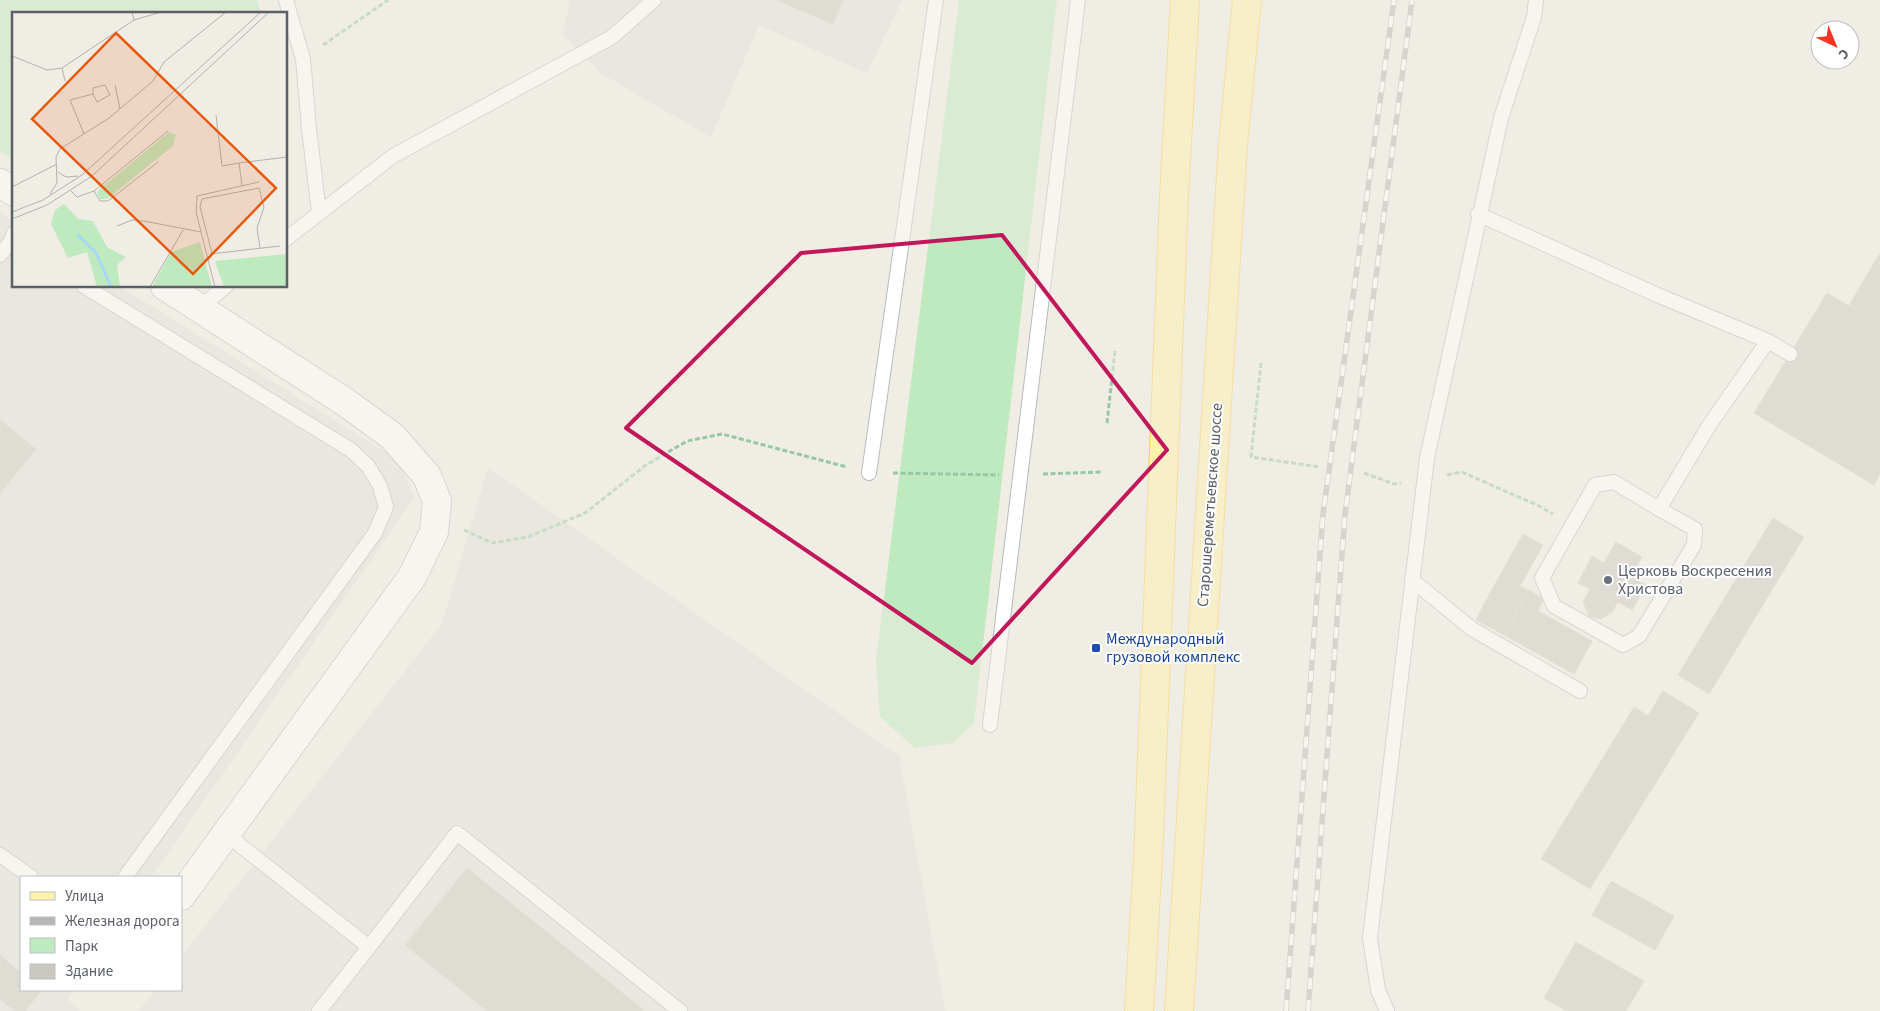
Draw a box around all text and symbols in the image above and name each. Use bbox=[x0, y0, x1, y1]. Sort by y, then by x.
inset map bbox=[12, 12, 288, 288]
north arrow bbox=[1810, 20, 1860, 70]
text: С bbox=[1833, 44, 1853, 64]
street label: Старошереметьевское шоссе bbox=[1192, 402, 1228, 608]
place label: Церковь Воскресения Христова bbox=[1618, 560, 1772, 600]
marker: Церковь Воскресения Христова bbox=[1602, 574, 1614, 586]
place label: Международный грузовой комплекс bbox=[1106, 628, 1240, 668]
marker: Международный грузовой комплекс bbox=[1090, 642, 1102, 654]
legend bbox=[20, 876, 182, 991]
text: Улица bbox=[65, 886, 104, 907]
text: Железная дорога bbox=[65, 911, 180, 932]
text: Парк bbox=[65, 936, 99, 957]
text: Здание bbox=[65, 961, 113, 982]

